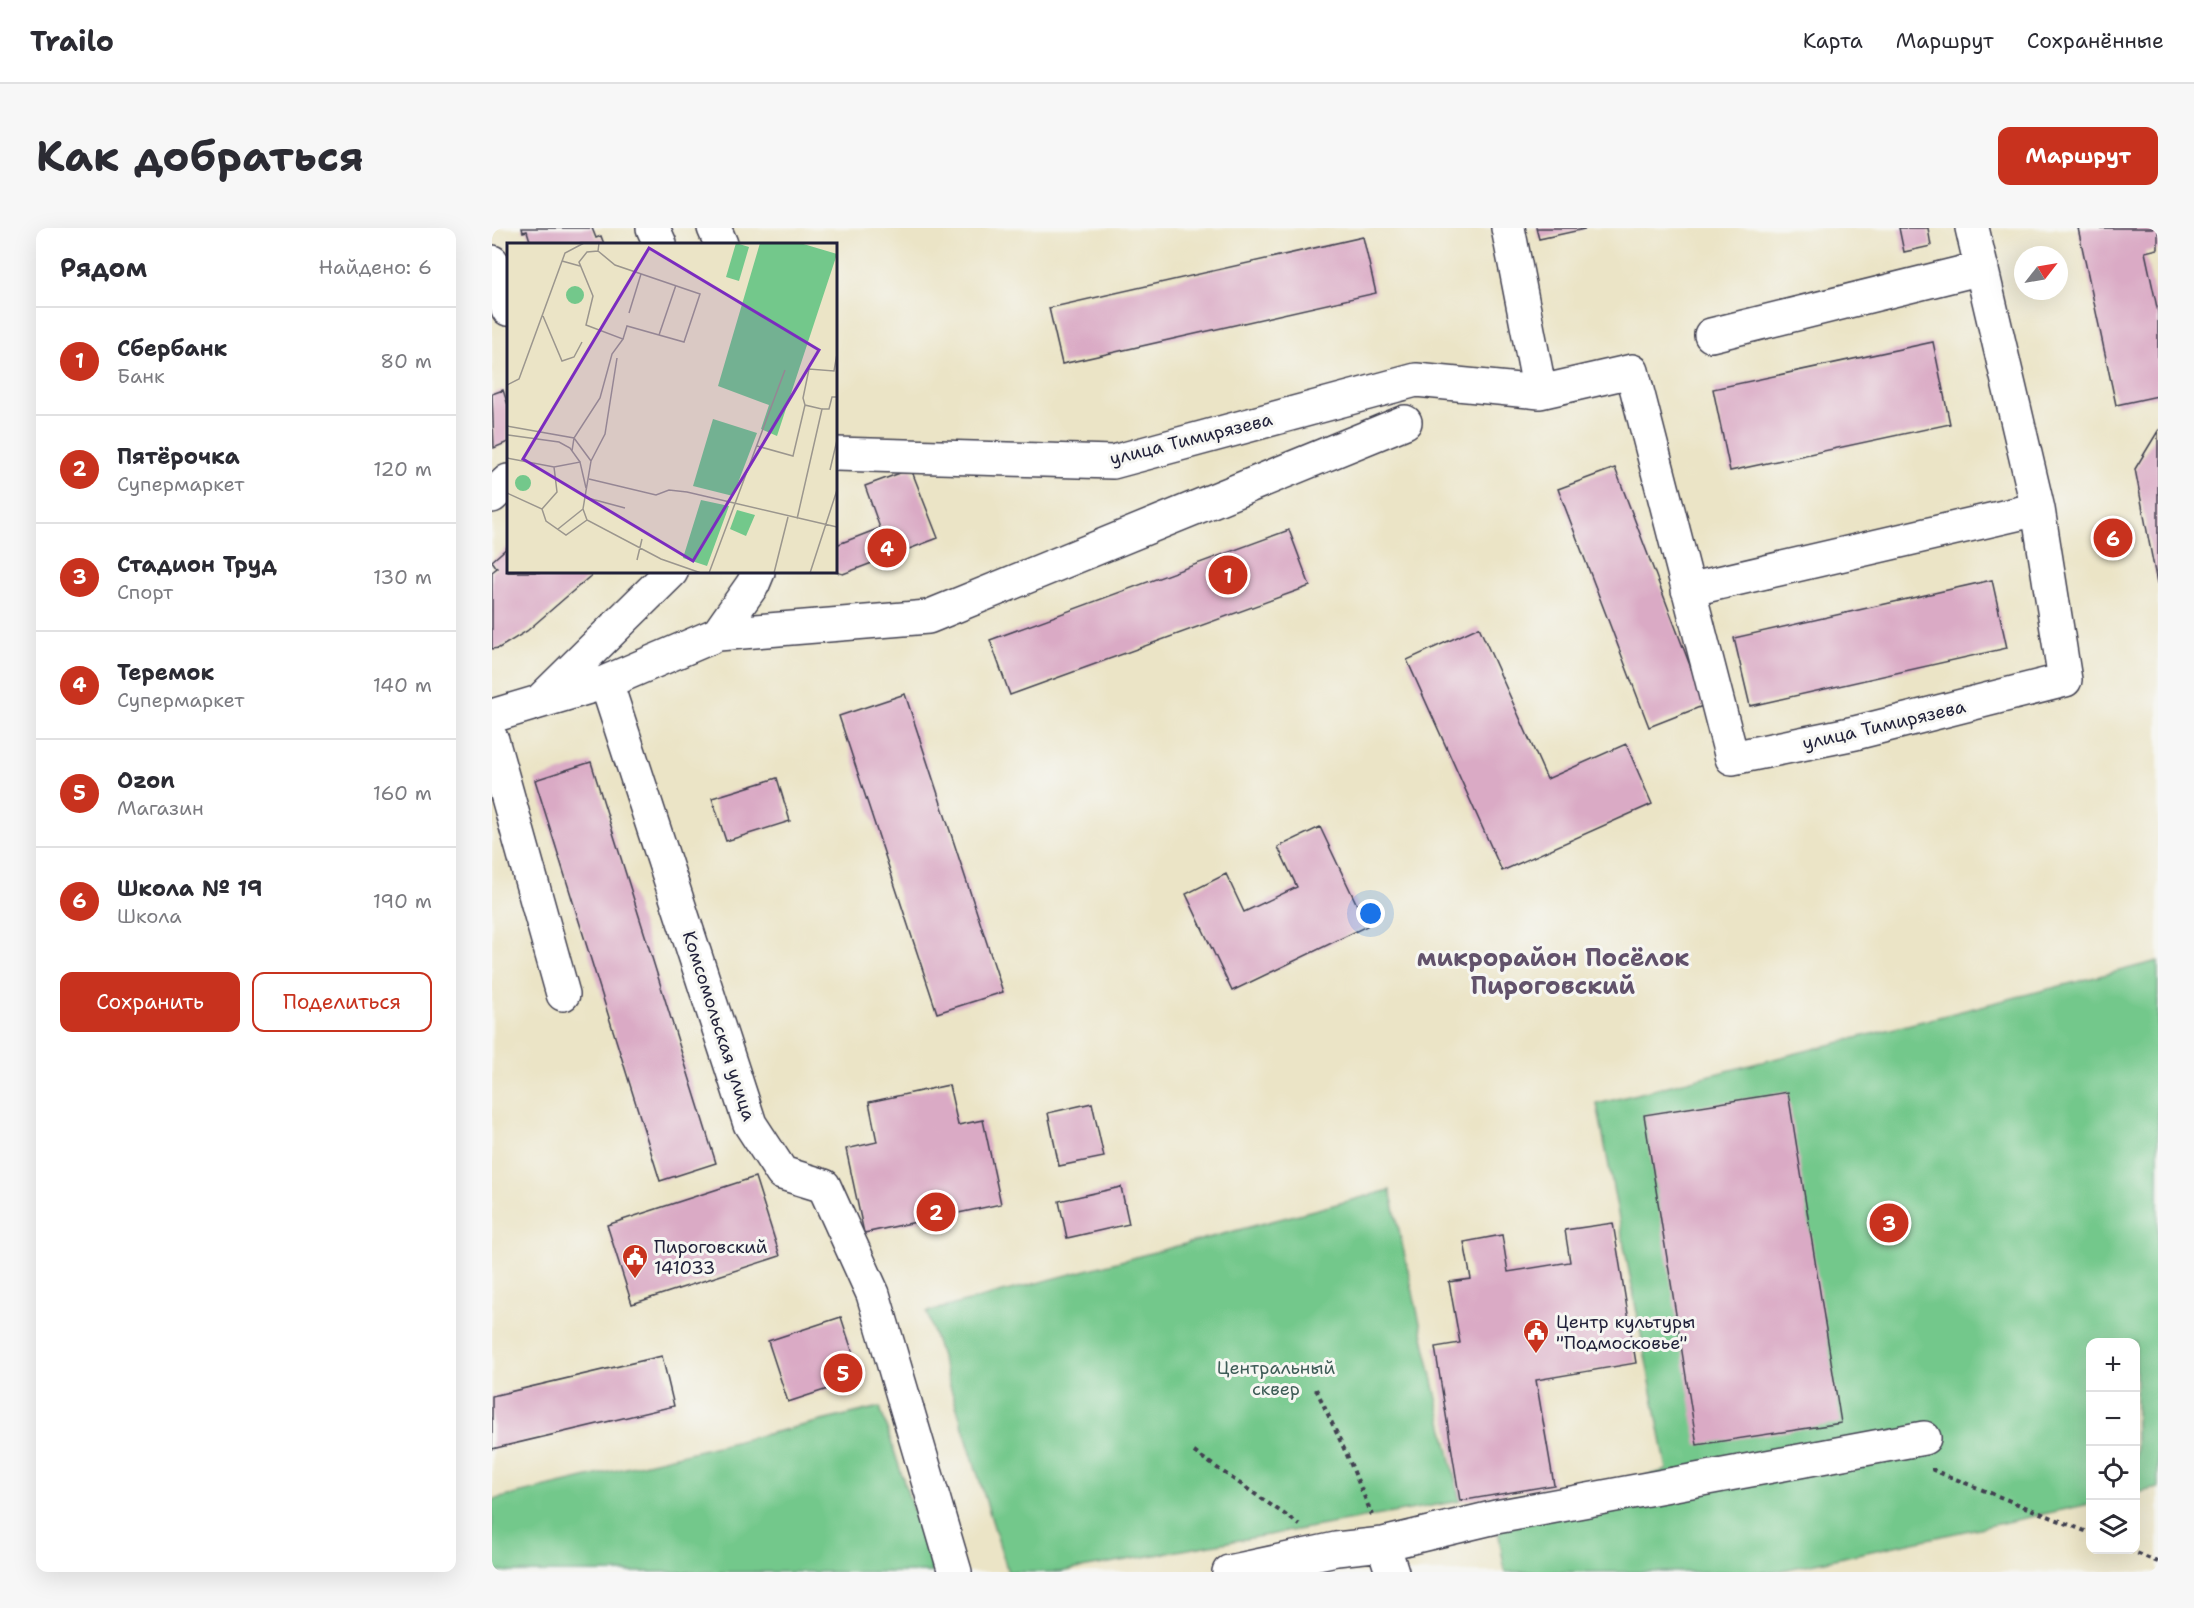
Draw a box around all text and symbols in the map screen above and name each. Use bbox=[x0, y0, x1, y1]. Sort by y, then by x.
text: Trailo bbox=[30, 22, 114, 60]
text: Карта bbox=[1803, 27, 1863, 55]
text: Маршрут bbox=[1896, 27, 1994, 55]
text: Сохранённые bbox=[2027, 27, 2164, 55]
button: Маршрут bbox=[1998, 127, 2158, 185]
text: Как добраться bbox=[36, 128, 364, 184]
inset map bbox=[507, 243, 837, 573]
north arrow bbox=[2014, 246, 2068, 300]
text: Рядом bbox=[60, 250, 147, 285]
text: Найдено: 6 bbox=[319, 254, 432, 280]
text: Сбербанк bbox=[117, 334, 227, 363]
text: 1 bbox=[75, 348, 84, 374]
text: 80 m bbox=[380, 348, 432, 374]
text: Банк bbox=[117, 363, 165, 389]
street label: улица Тимирязева bbox=[1107, 407, 1275, 471]
text: Пятёрочка bbox=[117, 442, 240, 471]
text: 2 bbox=[73, 456, 87, 482]
text: 120 m bbox=[373, 456, 432, 482]
text: Супермаркет bbox=[117, 471, 244, 497]
pin: 6 bbox=[2094, 516, 2132, 560]
pin: 4 bbox=[868, 526, 906, 570]
text: Стадион Труд bbox=[117, 550, 277, 579]
pin: 1 bbox=[1208, 552, 1248, 598]
text: 3 bbox=[73, 564, 87, 590]
text: 130 m bbox=[373, 564, 432, 590]
text: Спорт bbox=[117, 579, 173, 605]
text: Теремок bbox=[117, 658, 214, 687]
text: 4 bbox=[73, 672, 87, 698]
text: 140 m bbox=[373, 672, 432, 698]
text: Супермаркет bbox=[117, 687, 244, 713]
street label: улица Тимирязева bbox=[1800, 695, 1968, 755]
text: Ozon bbox=[117, 766, 175, 795]
text: 5 bbox=[73, 780, 86, 806]
text: 160 m bbox=[373, 780, 432, 806]
text: Магазин bbox=[117, 795, 204, 821]
text: Школа № 19 bbox=[117, 874, 262, 903]
text: 6 bbox=[73, 888, 87, 914]
text: 190 m bbox=[373, 888, 432, 914]
your location bbox=[1356, 899, 1385, 928]
text: Школа bbox=[117, 903, 182, 929]
street label: Комсомольская улица bbox=[677, 928, 761, 1124]
district label: микрорайон Посёлок Пироговский bbox=[1417, 942, 1689, 1002]
button: Сохранить bbox=[60, 972, 240, 1032]
button: Поделиться bbox=[252, 972, 432, 1032]
pin: 2 bbox=[916, 1190, 956, 1234]
pin: 3 bbox=[1870, 1200, 1908, 1246]
place label: Пироговский 141033 bbox=[654, 1235, 768, 1280]
public building icon: Пироговский 141033 bbox=[620, 1242, 650, 1280]
place label: Центр культуры "Подмосковье" bbox=[1556, 1310, 1695, 1355]
public building icon: Центр культуры "Подмосковье" bbox=[1521, 1317, 1551, 1355]
map controls bbox=[2086, 1338, 2140, 1554]
button: + bbox=[2086, 1338, 2140, 1392]
pin: 5 bbox=[824, 1350, 862, 1396]
park label: Центральный сквер bbox=[1217, 1356, 1335, 1401]
button: − bbox=[2086, 1392, 2140, 1446]
button: locate bbox=[2086, 1446, 2140, 1500]
button: layers bbox=[2086, 1500, 2140, 1554]

